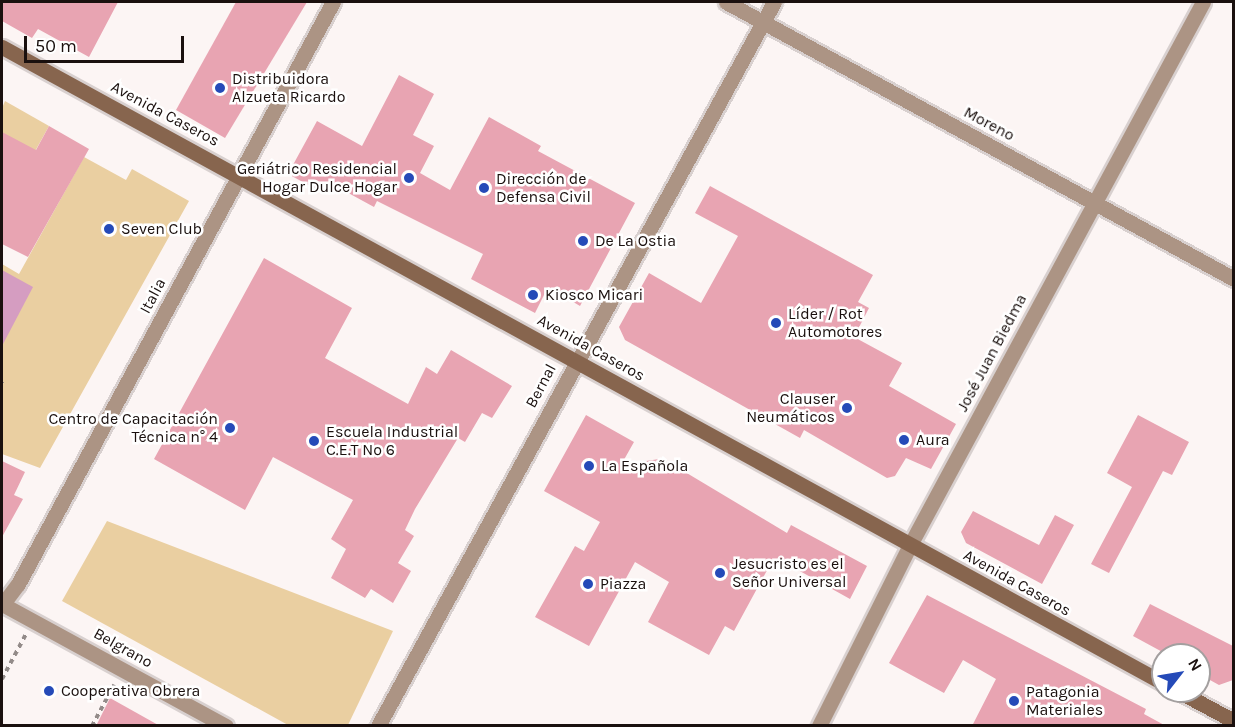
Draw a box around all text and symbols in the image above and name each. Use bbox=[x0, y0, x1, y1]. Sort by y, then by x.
scale bar bbox=[27, 24, 188, 62]
text: 50 m bbox=[35, 35, 77, 57]
place label: Distribuidora Alzueta Ricardo bbox=[232, 69, 345, 107]
street label: Avenida Caseros bbox=[108, 77, 222, 151]
marker: Distribuidora Alzueta Ricardo bbox=[213, 81, 227, 95]
street label: Moreno bbox=[960, 103, 1018, 145]
place label: Geriátrico Residencial Hogar Dulce Hogar bbox=[237, 159, 397, 197]
place label: Dirección de Defensa Civil bbox=[496, 169, 591, 207]
marker: Geriátrico Residencial Hogar Dulce Hogar bbox=[402, 171, 416, 185]
marker: Dirección de Defensa Civil bbox=[477, 181, 491, 195]
place label: Seven Club bbox=[121, 219, 202, 239]
marker: Seven Club bbox=[102, 222, 116, 236]
place label: De La Ostia bbox=[595, 231, 676, 251]
marker: De La Ostia bbox=[576, 234, 590, 248]
street label: Italia bbox=[136, 275, 170, 317]
place label: Kiosco Micari bbox=[545, 285, 643, 305]
marker: Kiosco Micari bbox=[526, 288, 540, 302]
street label: José Juan Biedma bbox=[953, 291, 1031, 415]
place label: Líder / Rot Automotores bbox=[788, 304, 883, 342]
street label: Avenida Caseros bbox=[534, 311, 648, 385]
marker: Líder / Rot Automotores bbox=[769, 316, 783, 330]
street label: Bernal bbox=[522, 361, 560, 411]
place label: Clauser Neumáticos bbox=[746, 389, 835, 427]
marker: Clauser Neumáticos bbox=[840, 401, 854, 415]
place label: Centro de Capacitación Técnica n° 4 bbox=[48, 409, 218, 447]
marker: Centro de Capacitación Técnica n° 4 bbox=[223, 421, 237, 435]
place label: Escuela Industrial C.E.T Nº 6 bbox=[326, 422, 458, 460]
place label: Aura bbox=[916, 430, 949, 450]
marker: Aura bbox=[897, 433, 911, 447]
marker: Escuela Industrial C.E.T Nº 6 bbox=[307, 434, 321, 448]
place label: La Española bbox=[601, 456, 688, 476]
marker: La Española bbox=[582, 459, 596, 473]
street label: Avenida Caseros bbox=[960, 546, 1074, 620]
place label: Jesucristo es el Señor Universal bbox=[732, 554, 846, 592]
marker: Jesucristo es el Señor Universal bbox=[713, 566, 727, 580]
place label: Piazza bbox=[600, 574, 646, 594]
marker: Piazza bbox=[581, 577, 595, 591]
street label: Belgrano bbox=[90, 624, 156, 672]
north arrow bbox=[1151, 643, 1211, 703]
text: N bbox=[1184, 655, 1206, 674]
place label: Cooperativa Obrera bbox=[61, 681, 200, 701]
place label: Patagonia Materiales bbox=[1026, 682, 1103, 720]
marker: Cooperativa Obrera bbox=[42, 684, 56, 698]
marker: Patagonia Materiales bbox=[1007, 694, 1021, 708]

